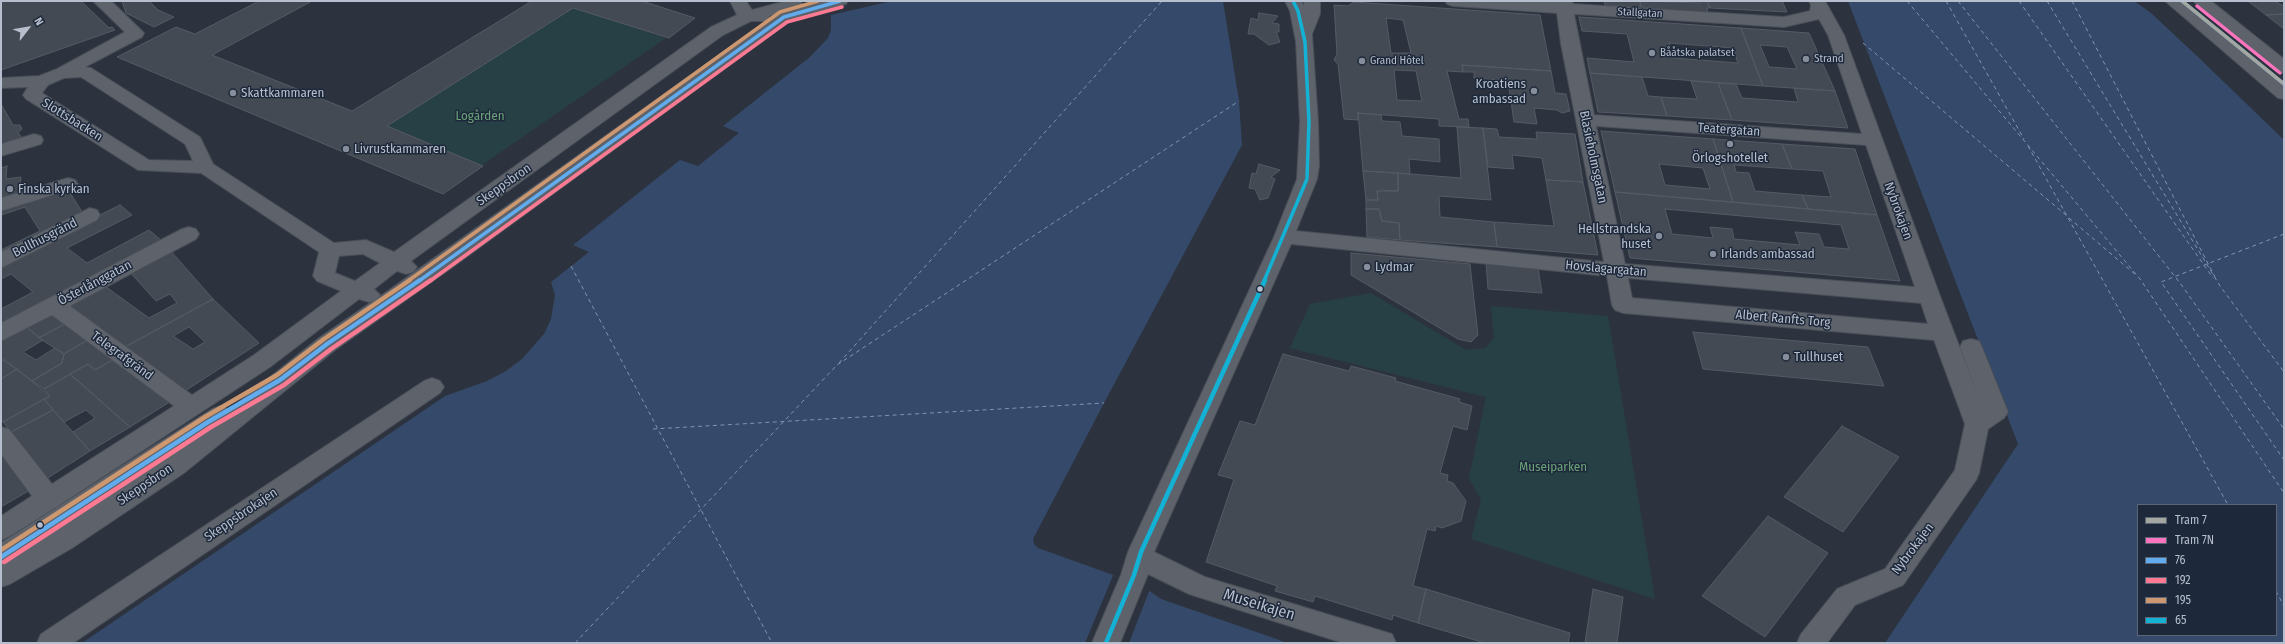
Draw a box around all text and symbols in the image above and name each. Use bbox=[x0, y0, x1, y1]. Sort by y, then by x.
street label: Stallgatan bbox=[1617, 5, 1663, 21]
north arrow bbox=[8, 8, 48, 48]
text: N bbox=[31, 15, 46, 28]
place label: Bååtska palatset bbox=[1660, 46, 1735, 60]
marker: Bååtska palatset bbox=[1647, 48, 1657, 58]
place label: Strand bbox=[1814, 52, 1844, 66]
place label: Grand Hôtel bbox=[1370, 54, 1424, 68]
marker: Strand bbox=[1801, 54, 1811, 64]
marker: Grand Hôtel bbox=[1357, 56, 1367, 66]
place label: Kroatiens ambassad bbox=[1472, 76, 1526, 107]
place label: Skattkammaren bbox=[241, 85, 324, 101]
marker: Kroatiens ambassad bbox=[1529, 86, 1539, 96]
marker: Skattkammaren bbox=[228, 88, 238, 98]
street label: Slottsbacken bbox=[39, 95, 105, 145]
park label: Logården bbox=[456, 108, 504, 124]
street label: Blasieholmsgatan bbox=[1576, 109, 1610, 205]
street label: Teatergatan bbox=[1697, 120, 1761, 140]
marker: Örlogshotellet bbox=[1725, 139, 1735, 149]
place label: Livrustkammaren bbox=[354, 141, 446, 157]
marker: Livrustkammaren bbox=[341, 144, 351, 154]
place label: Örlogshotellet bbox=[1692, 150, 1768, 166]
street label: Skeppsbron bbox=[474, 161, 534, 209]
street label: Nybrokajen bbox=[1880, 180, 1916, 242]
place label: Finska kyrkan bbox=[18, 181, 90, 197]
marker: Finska kyrkan bbox=[5, 184, 15, 194]
street label: Bollhusgränd bbox=[10, 215, 80, 261]
place label: Hellstrandska huset bbox=[1578, 221, 1651, 252]
marker: Hellstrandska huset bbox=[1654, 231, 1664, 241]
place label: Irlands ambassad bbox=[1721, 246, 1815, 262]
marker: Irlands ambassad bbox=[1708, 249, 1718, 259]
street label: Österlånggatan bbox=[56, 257, 134, 309]
street label: Hovslagargatan bbox=[1565, 258, 1647, 280]
place label: Lydmar bbox=[1375, 259, 1414, 275]
marker: Lydmar bbox=[1362, 262, 1372, 272]
unlabelled marker bbox=[1255, 284, 1265, 294]
street label: Albert Ranfts Torg bbox=[1735, 307, 1831, 331]
street label: Telegrafgränd bbox=[88, 328, 156, 384]
place label: Tullhuset bbox=[1794, 349, 1843, 365]
marker: Tullhuset bbox=[1781, 352, 1791, 362]
park label: Museiparken bbox=[1519, 459, 1587, 475]
street label: Skeppsbron bbox=[115, 461, 175, 509]
street label: Skeppsbrokajen bbox=[201, 485, 281, 545]
legend bbox=[2137, 504, 2277, 636]
text: Tram 7 bbox=[2175, 513, 2207, 527]
unlabelled marker bbox=[35, 520, 45, 530]
street label: Nybrokajen bbox=[1889, 520, 1937, 578]
text: Tram 7N bbox=[2175, 533, 2214, 547]
text: 76 bbox=[2175, 553, 2186, 567]
text: 192 bbox=[2175, 573, 2191, 587]
street label: Museikajen bbox=[1221, 585, 1297, 625]
text: 195 bbox=[2175, 593, 2191, 607]
text: 65 bbox=[2175, 613, 2186, 627]

